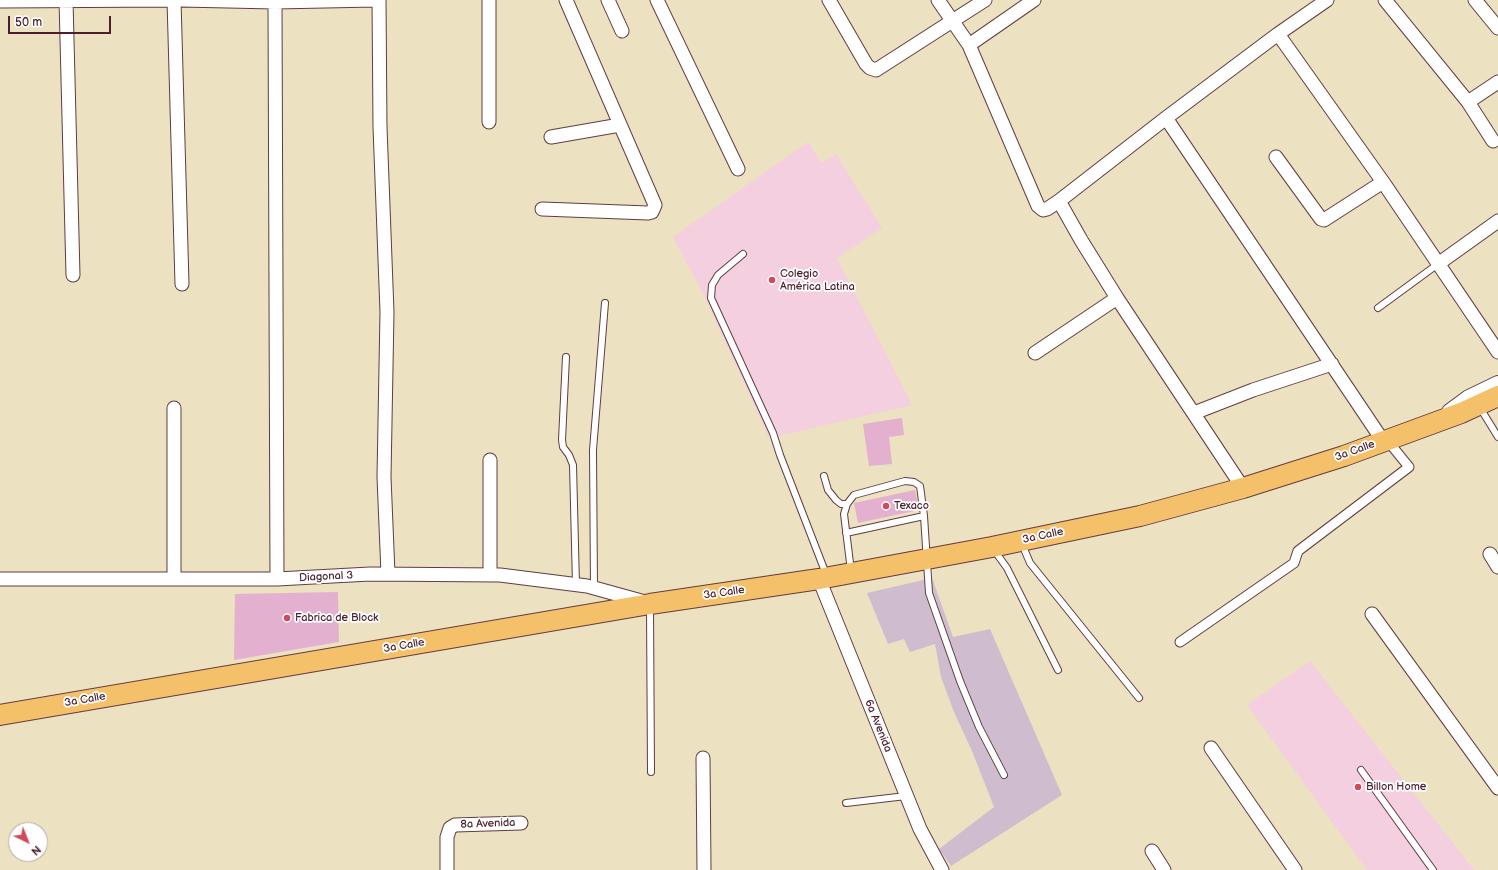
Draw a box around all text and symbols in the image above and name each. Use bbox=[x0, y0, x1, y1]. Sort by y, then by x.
scale bar bbox=[10, 8, 113, 34]
text: 50 m bbox=[15, 15, 42, 30]
place label: Colegio América Latina bbox=[780, 267, 855, 293]
marker: Colegio América Latina bbox=[767, 275, 777, 285]
street label: 3a Calle bbox=[1333, 438, 1377, 464]
place label: Texaco bbox=[894, 499, 929, 513]
marker: Texaco bbox=[881, 501, 891, 511]
street label: 3a Calle bbox=[1021, 525, 1065, 547]
street label: Diagonal 3 bbox=[299, 569, 353, 585]
street label: 3a Calle bbox=[703, 584, 745, 602]
place label: Fabrica de Block bbox=[295, 611, 378, 625]
marker: Fabrica de Block bbox=[282, 613, 292, 623]
street label: 3a Calle bbox=[382, 636, 426, 656]
street label: 3a Calle bbox=[63, 690, 107, 710]
street label: 6a Avenida bbox=[862, 698, 894, 754]
place label: Billon Home bbox=[1366, 780, 1426, 794]
marker: Billon Home bbox=[1353, 782, 1363, 792]
street label: 8a Avenida bbox=[460, 816, 516, 832]
north arrow bbox=[8, 822, 48, 862]
text: N bbox=[28, 843, 43, 858]

